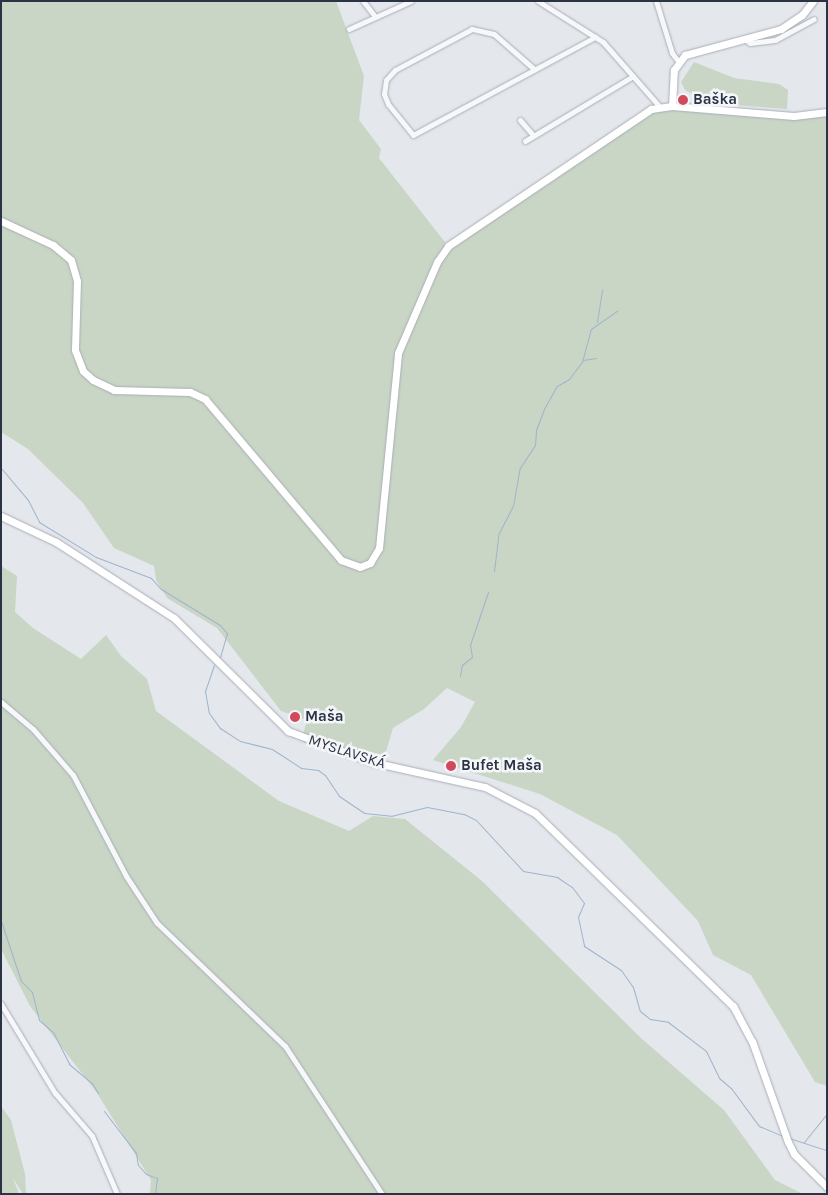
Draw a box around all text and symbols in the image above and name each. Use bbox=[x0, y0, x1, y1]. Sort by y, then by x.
place label: Baška bbox=[693, 91, 737, 109]
marker: Baška bbox=[677, 94, 689, 106]
place label: Maša bbox=[305, 708, 344, 726]
marker: Maša bbox=[289, 711, 301, 723]
street label: MYSLAVSKÁ bbox=[306, 731, 388, 773]
place label: Bufet Maša bbox=[461, 757, 542, 775]
marker: Bufet Maša bbox=[445, 760, 457, 772]

